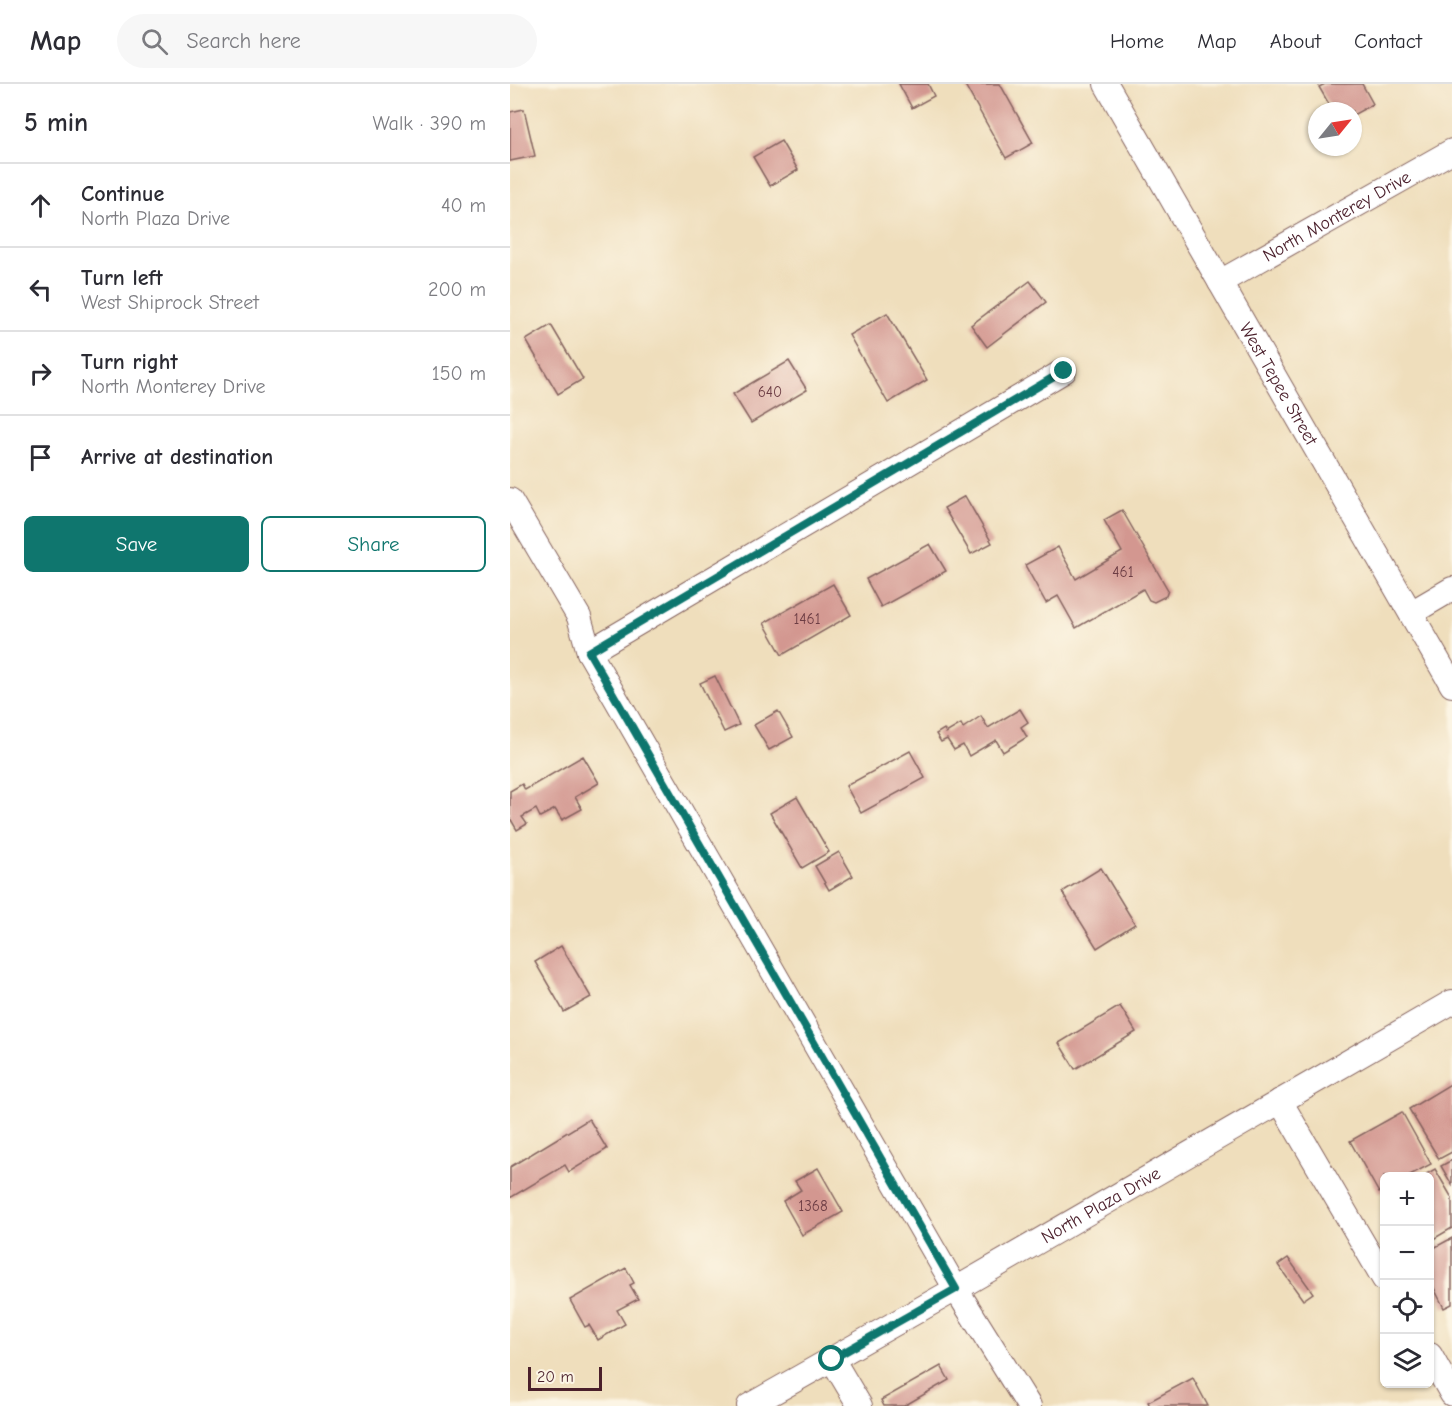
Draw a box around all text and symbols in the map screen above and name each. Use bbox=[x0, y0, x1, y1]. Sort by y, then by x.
search box bbox=[117, 14, 537, 68]
text: Map bbox=[30, 25, 81, 57]
icon: search bbox=[138, 25, 171, 58]
text: Search here bbox=[186, 28, 301, 54]
text: Home bbox=[1110, 29, 1164, 53]
text: Map bbox=[1197, 29, 1237, 53]
text: About bbox=[1270, 29, 1321, 53]
text: Contact bbox=[1354, 29, 1422, 53]
north arrow bbox=[1308, 102, 1362, 156]
text: 5 min bbox=[24, 108, 88, 138]
text: Walk · 390 m bbox=[373, 112, 486, 135]
street label: North Monterey Drive bbox=[1259, 167, 1415, 267]
text: Continue bbox=[81, 181, 164, 207]
icon: ahead bbox=[24, 189, 57, 222]
text: 40 m bbox=[441, 194, 486, 217]
text: North Plaza Drive bbox=[81, 207, 230, 230]
text: Turn left bbox=[81, 265, 163, 291]
icon: left bbox=[24, 273, 57, 306]
text: 200 m bbox=[428, 278, 486, 301]
text: West Shiprock Street bbox=[81, 291, 259, 314]
street label: West Tepee Street bbox=[1235, 319, 1322, 450]
text: Turn right bbox=[81, 349, 178, 375]
icon: right bbox=[24, 357, 57, 390]
route end bbox=[1050, 357, 1076, 383]
text: 150 m bbox=[432, 362, 486, 385]
text: North Monterey Drive bbox=[81, 375, 266, 398]
house number: 640 bbox=[758, 383, 782, 401]
icon: arrive bbox=[24, 441, 57, 474]
text: Arrive at destination bbox=[81, 444, 273, 470]
button: Save bbox=[24, 516, 249, 572]
button: Share bbox=[261, 516, 486, 572]
house number: 461 bbox=[1112, 563, 1134, 581]
house number: 1461 bbox=[793, 610, 821, 628]
street label: North Plaza Drive bbox=[1038, 1163, 1164, 1248]
map controls bbox=[1380, 1172, 1434, 1388]
button: + bbox=[1380, 1172, 1434, 1226]
house number: 1368 bbox=[798, 1197, 828, 1215]
button: − bbox=[1380, 1226, 1434, 1280]
button: locate bbox=[1380, 1280, 1434, 1334]
button: layers bbox=[1380, 1334, 1434, 1388]
route start bbox=[818, 1345, 844, 1371]
scale bar bbox=[528, 1364, 602, 1392]
text: 20 m bbox=[537, 1368, 574, 1386]

